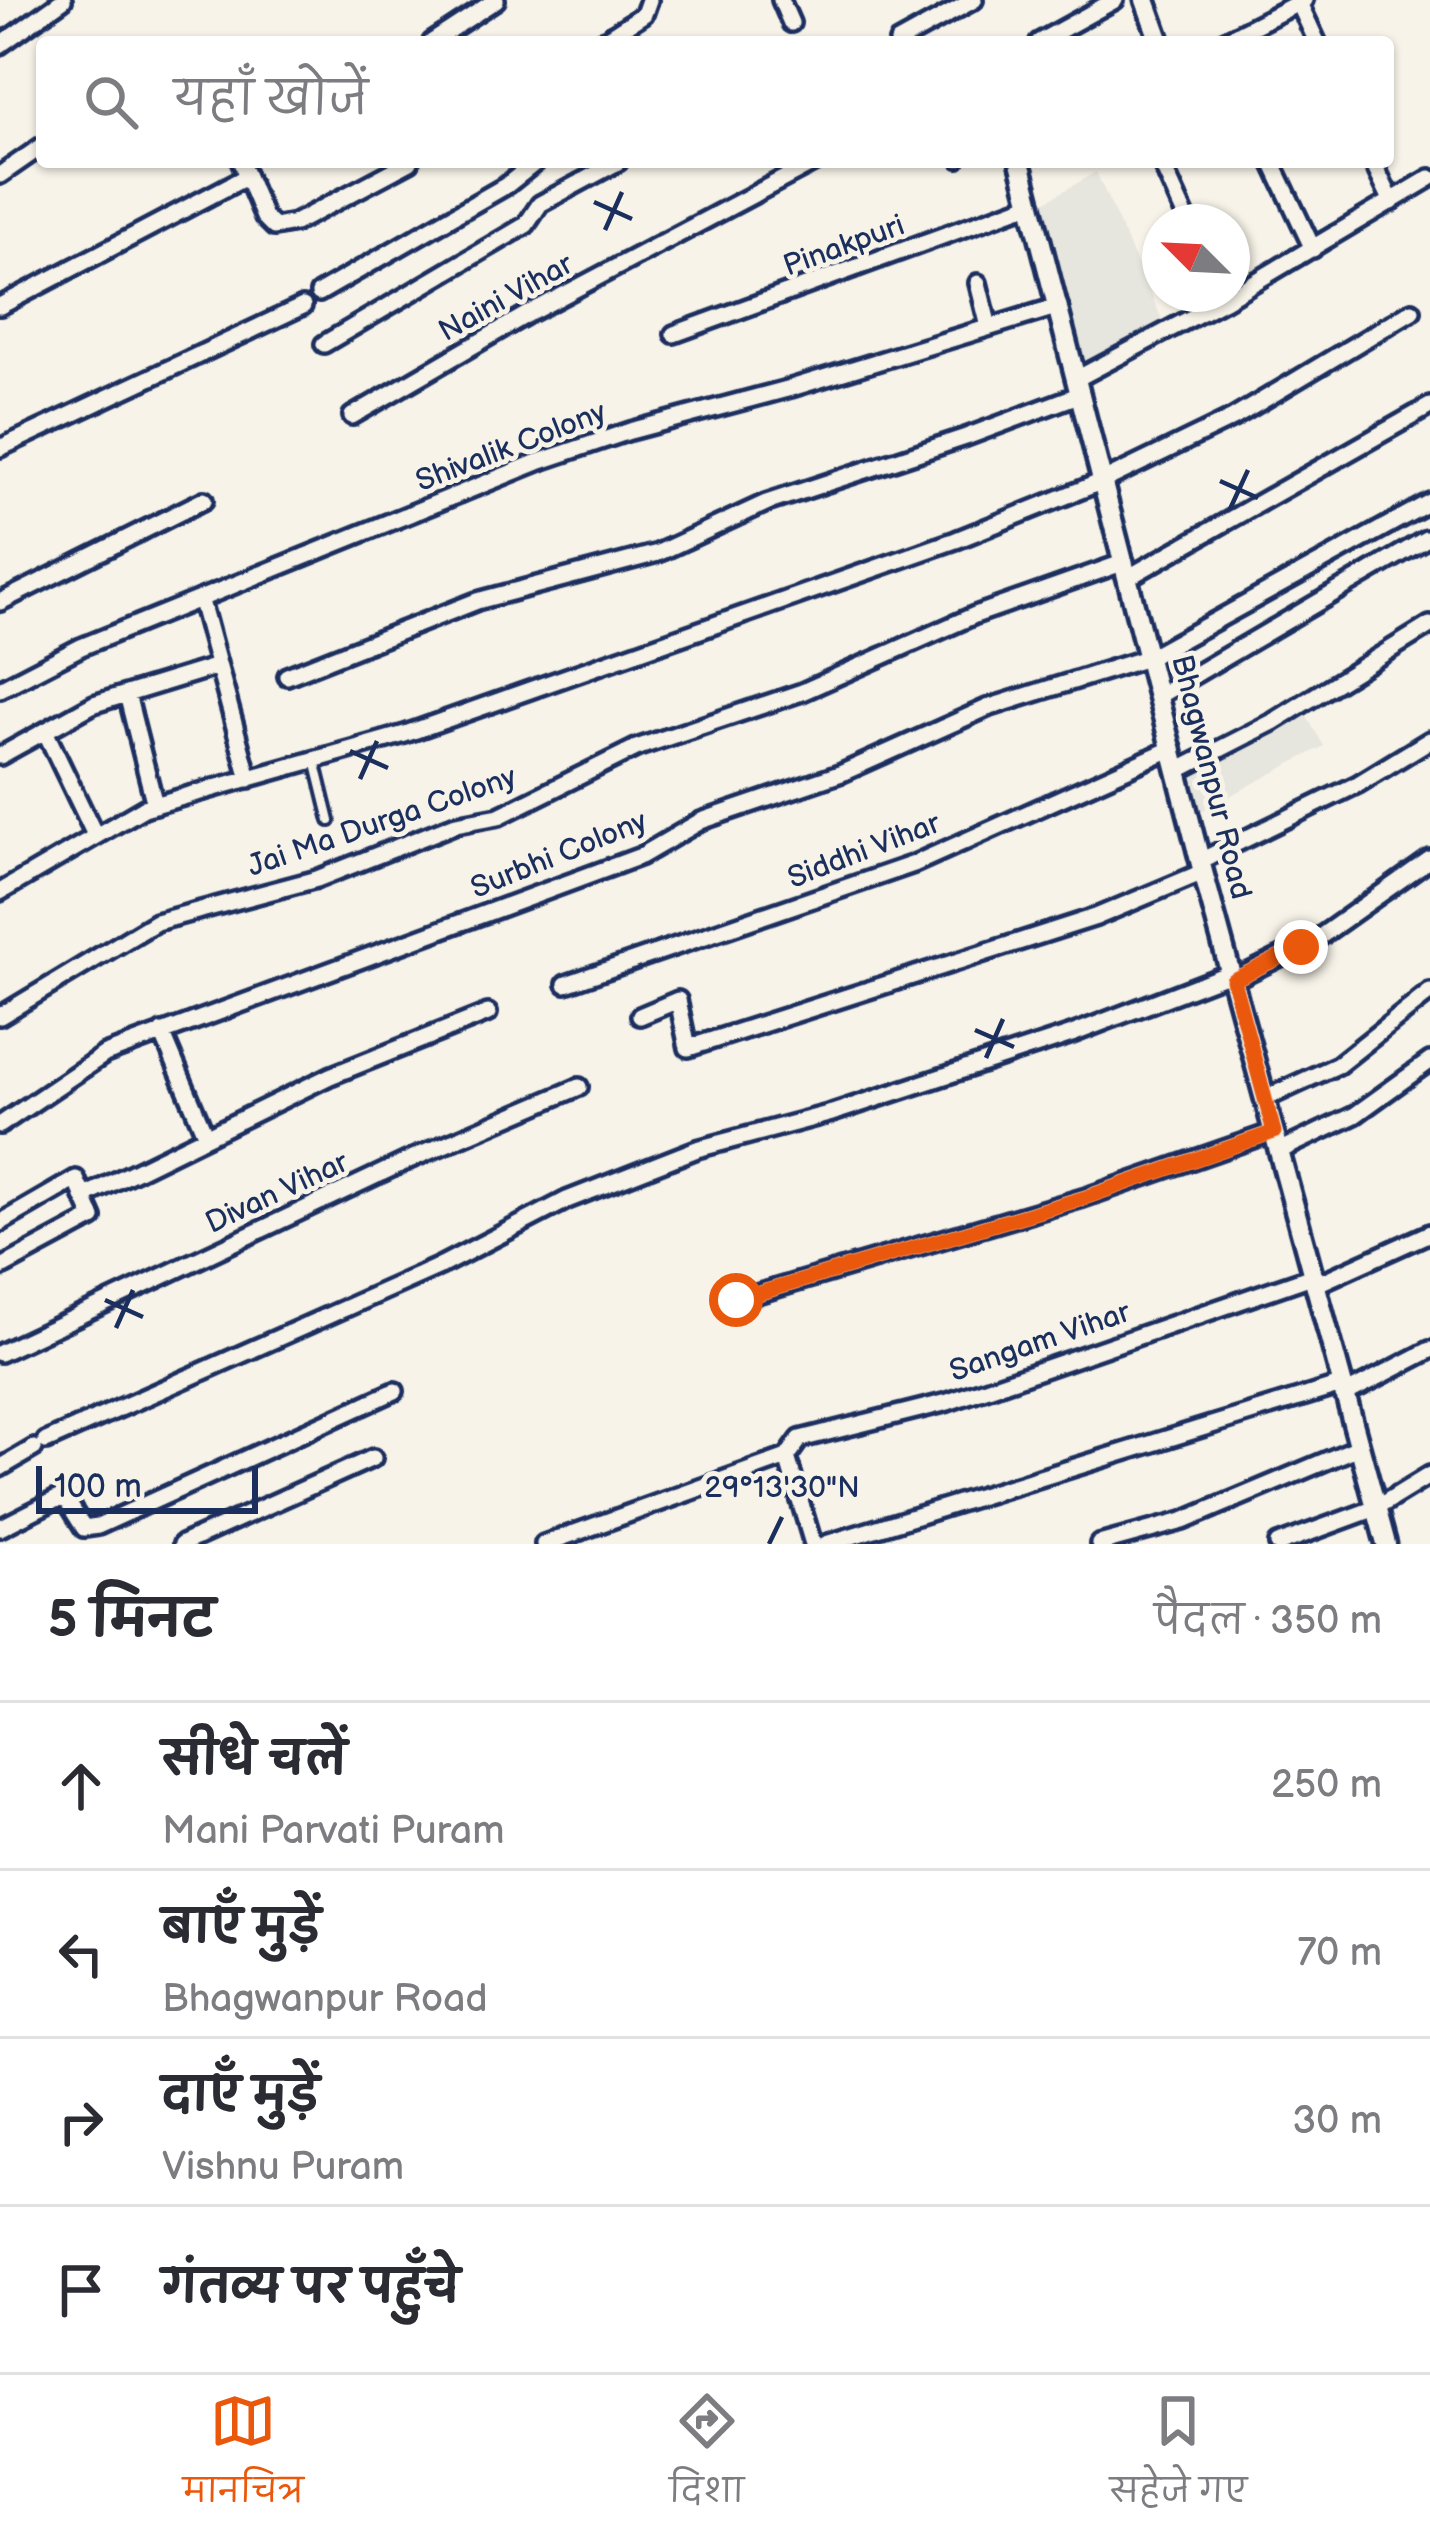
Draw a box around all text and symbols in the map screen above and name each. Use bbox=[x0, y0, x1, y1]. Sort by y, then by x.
search box bbox=[36, 36, 1394, 168]
icon: search bbox=[78, 69, 144, 135]
text: यहाँ खोजें bbox=[174, 73, 368, 128]
north arrow bbox=[1142, 204, 1250, 312]
street label: Pinakpuri bbox=[779, 208, 909, 284]
street label: Naini Vihar bbox=[433, 246, 580, 350]
street label: Shivalik Colony bbox=[411, 394, 612, 500]
street label: Bhagwanpur Road bbox=[1163, 651, 1259, 903]
street label: Jai Ma Durga Colony bbox=[243, 759, 521, 885]
street label: Surbhi Colony bbox=[466, 803, 653, 907]
street label: Siddhi Vihar bbox=[783, 805, 946, 897]
route end bbox=[1274, 920, 1328, 974]
street label: Divan Vihar bbox=[200, 1144, 355, 1242]
route start bbox=[709, 1273, 763, 1327]
street label: Sangam Vihar bbox=[945, 1294, 1136, 1390]
scale bar bbox=[36, 1460, 258, 1513]
text: 100 m bbox=[54, 1467, 142, 1507]
text: 29°13'30"N bbox=[704, 1470, 860, 1506]
text: 5 मिनट bbox=[48, 1590, 215, 1651]
text: पैदल · 350 m bbox=[1154, 1598, 1382, 1645]
text: सीधे चलें bbox=[162, 1733, 347, 1788]
icon: ahead bbox=[48, 1753, 114, 1819]
text: 250 m bbox=[1271, 1762, 1382, 1809]
text: Mani Parvati Puram bbox=[162, 1808, 504, 1855]
text: बाएँ मुड़ें bbox=[162, 1901, 321, 1956]
icon: left bbox=[48, 1921, 114, 1987]
text: 70 m bbox=[1297, 1930, 1382, 1977]
text: Bhagwanpur Road bbox=[162, 1976, 488, 2023]
text: दाएँ मुड़ें bbox=[162, 2069, 319, 2124]
icon: right bbox=[48, 2089, 114, 2155]
text: 30 m bbox=[1292, 2098, 1382, 2145]
text: Vishnu Puram bbox=[162, 2144, 404, 2191]
icon: arrive bbox=[48, 2257, 114, 2323]
text: गंतव्य पर पहुँचे bbox=[162, 2261, 460, 2316]
tab: मानचित्र bbox=[183, 2388, 304, 2527]
tab: दिशा bbox=[669, 2388, 744, 2527]
tab: सहेजे गए bbox=[1110, 2388, 1247, 2527]

